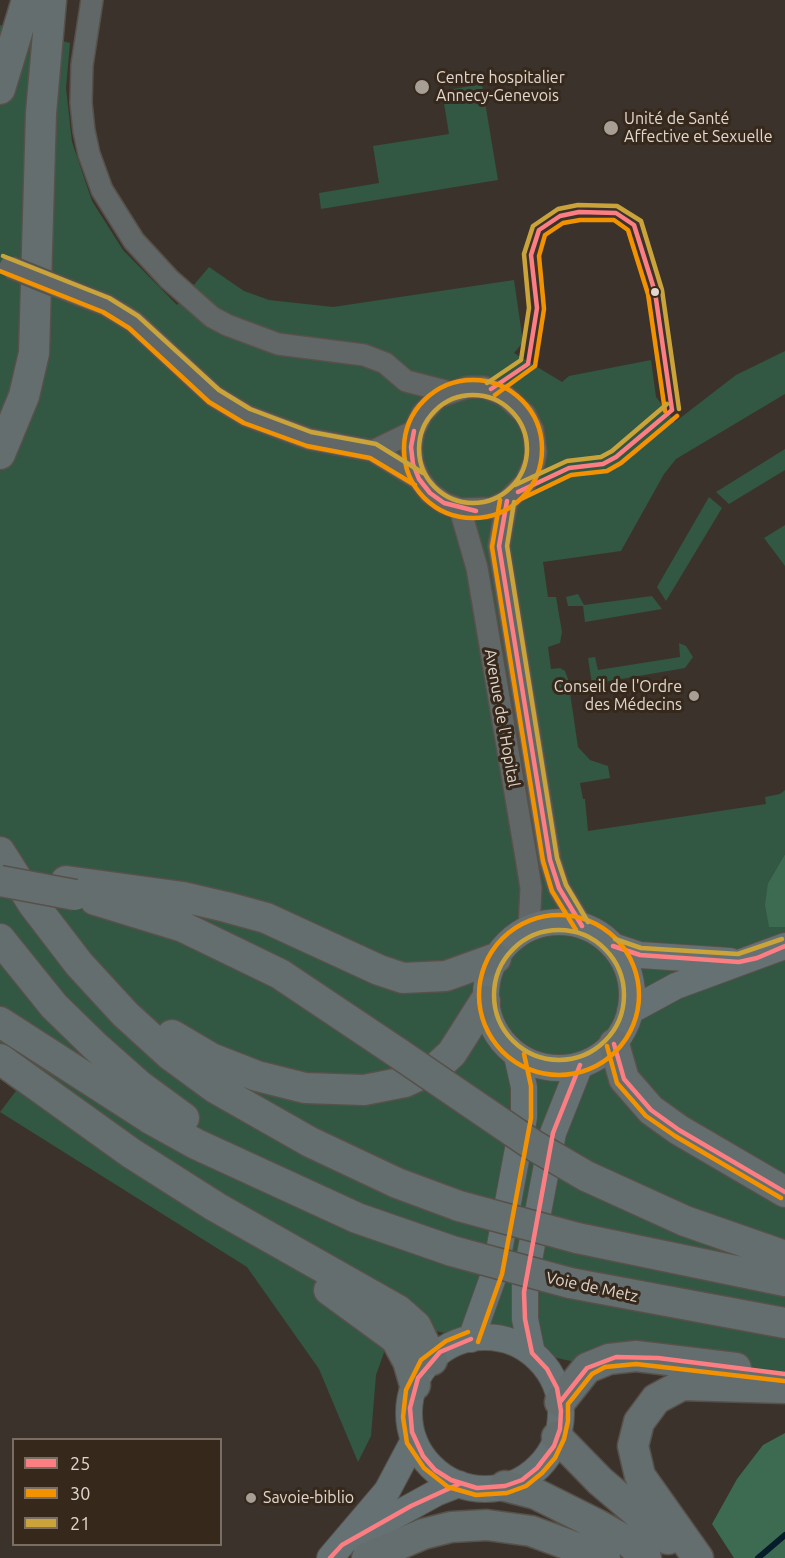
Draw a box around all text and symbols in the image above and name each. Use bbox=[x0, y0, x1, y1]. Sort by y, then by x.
place label: Centre hospitalier Annecy-Genevois bbox=[436, 68, 565, 106]
marker: Centre hospitalier Annecy-Genevois bbox=[413, 78, 431, 96]
place label: Unité de Santé Affective et Sexuelle bbox=[624, 109, 773, 147]
marker: Unité de Santé Affective et Sexuelle bbox=[602, 119, 620, 137]
unlabelled marker bbox=[649, 286, 661, 298]
street label: Avenue de l'Hopital bbox=[480, 647, 524, 789]
place label: Conseil de l'Ordre des Médecins bbox=[554, 677, 682, 715]
marker: Conseil de l'Ordre des Médecins bbox=[687, 689, 701, 703]
street label: Voie de Metz bbox=[544, 1268, 640, 1306]
legend bbox=[12, 1438, 222, 1546]
text: 25 bbox=[70, 1453, 90, 1473]
text: 30 bbox=[70, 1483, 90, 1503]
place label: Savoie-biblio bbox=[263, 1488, 354, 1508]
marker: Savoie-biblio bbox=[244, 1491, 258, 1505]
text: 21 bbox=[70, 1513, 90, 1533]

